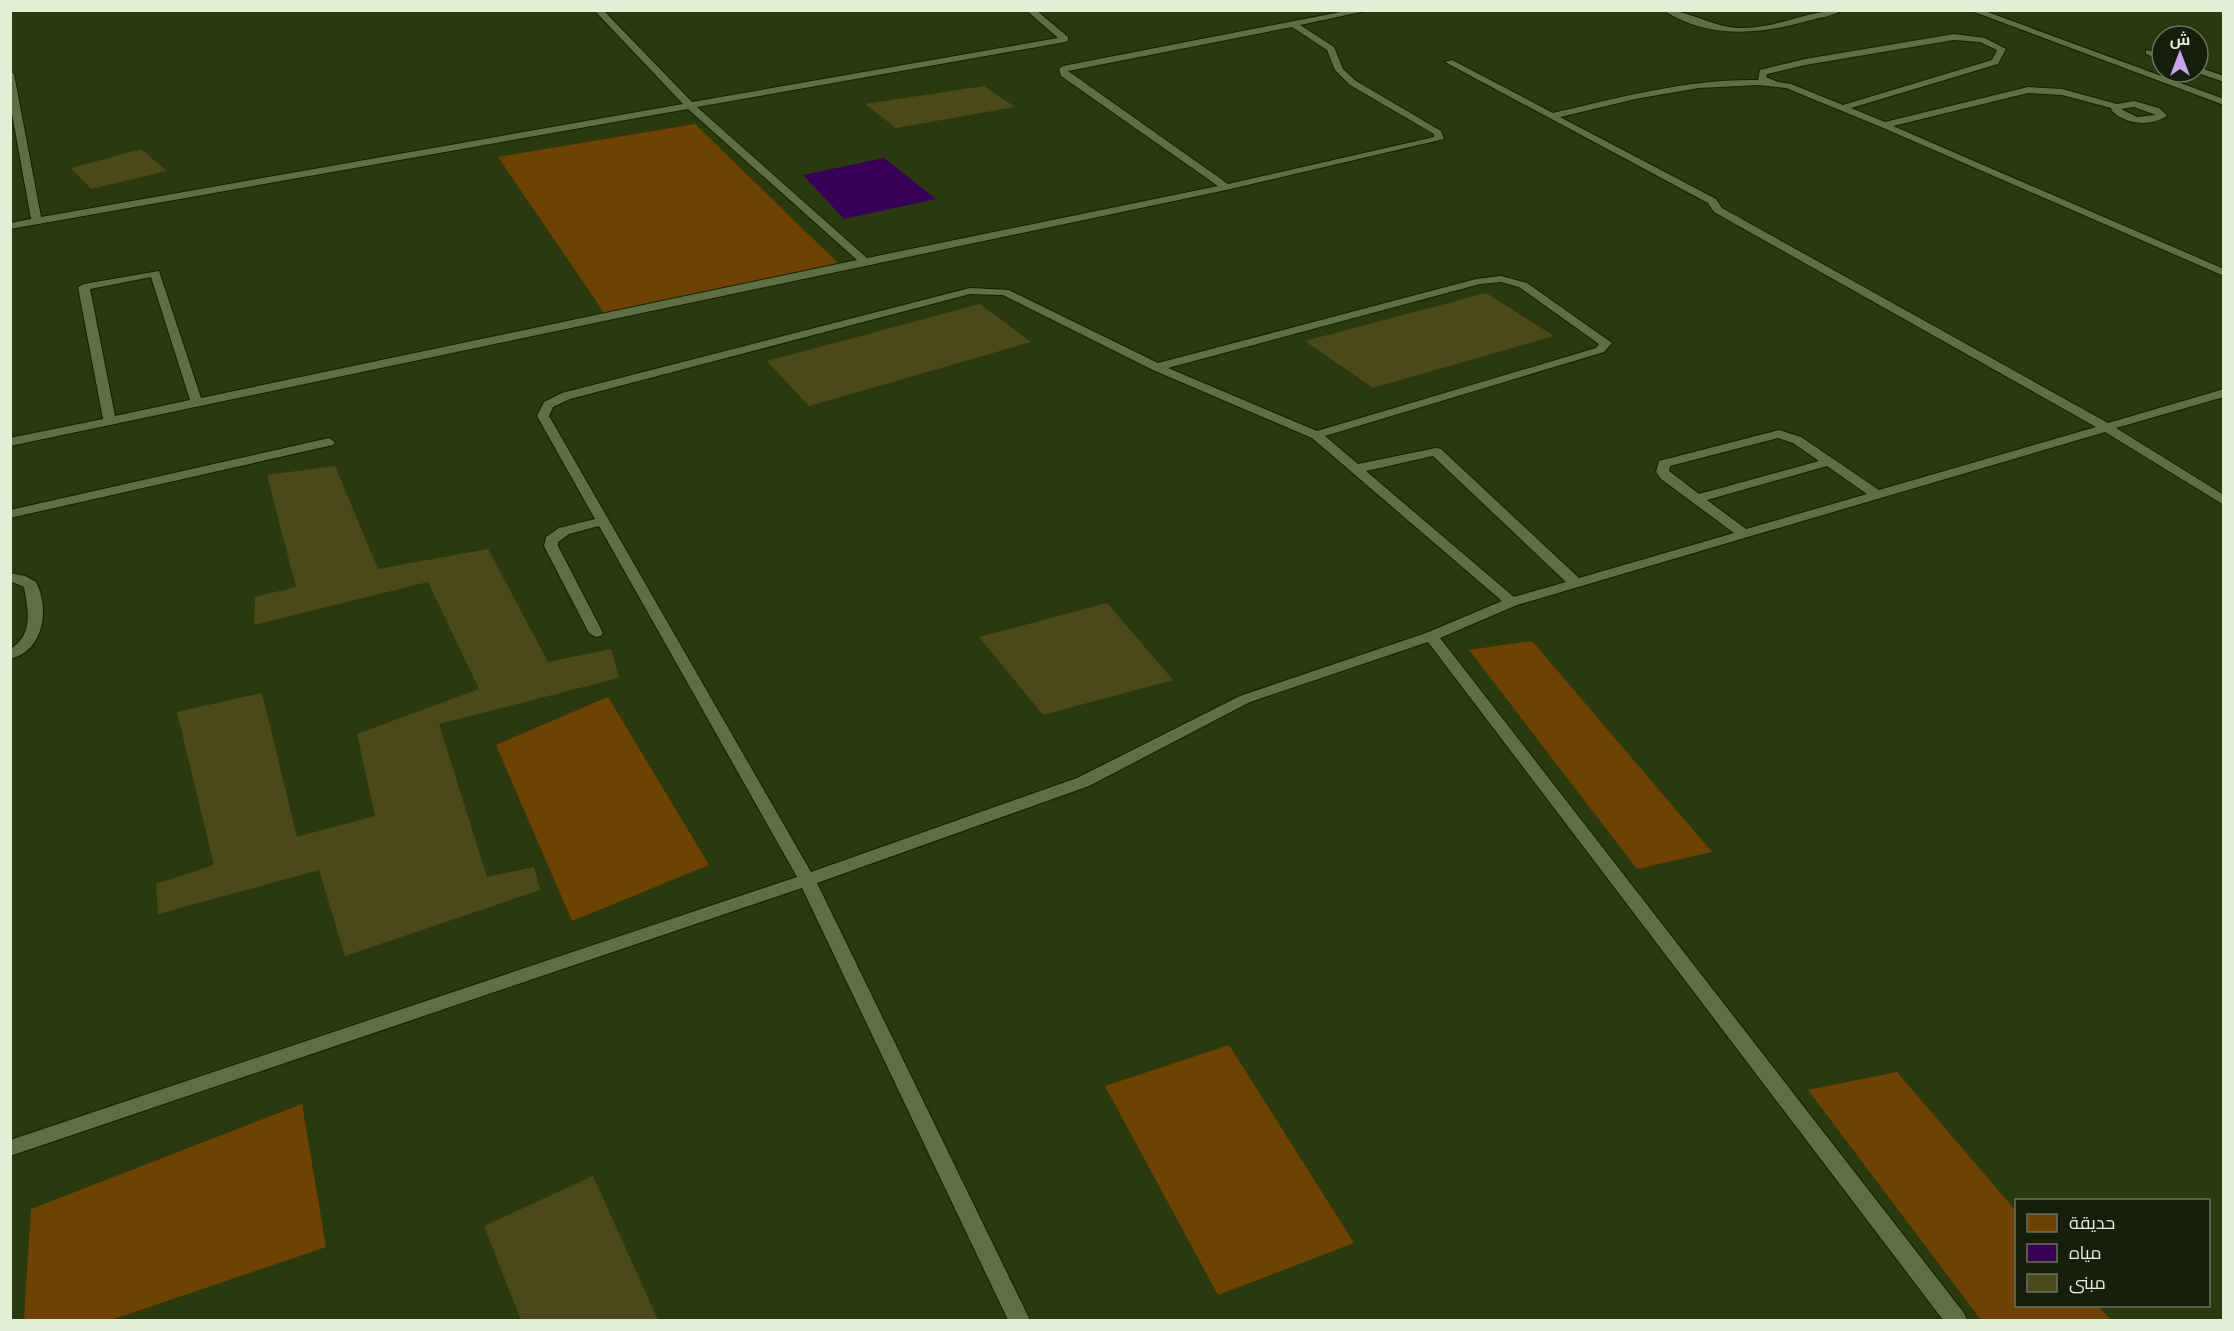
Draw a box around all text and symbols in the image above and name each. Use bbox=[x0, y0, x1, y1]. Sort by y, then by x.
north arrow bbox=[2150, 24, 2210, 84]
text: ش bbox=[2170, 28, 2190, 51]
legend bbox=[2015, 1199, 2210, 1307]
text: حديقة bbox=[2069, 1210, 2115, 1235]
text: مياه bbox=[2069, 1240, 2102, 1265]
text: مبنى bbox=[2069, 1270, 2106, 1295]

